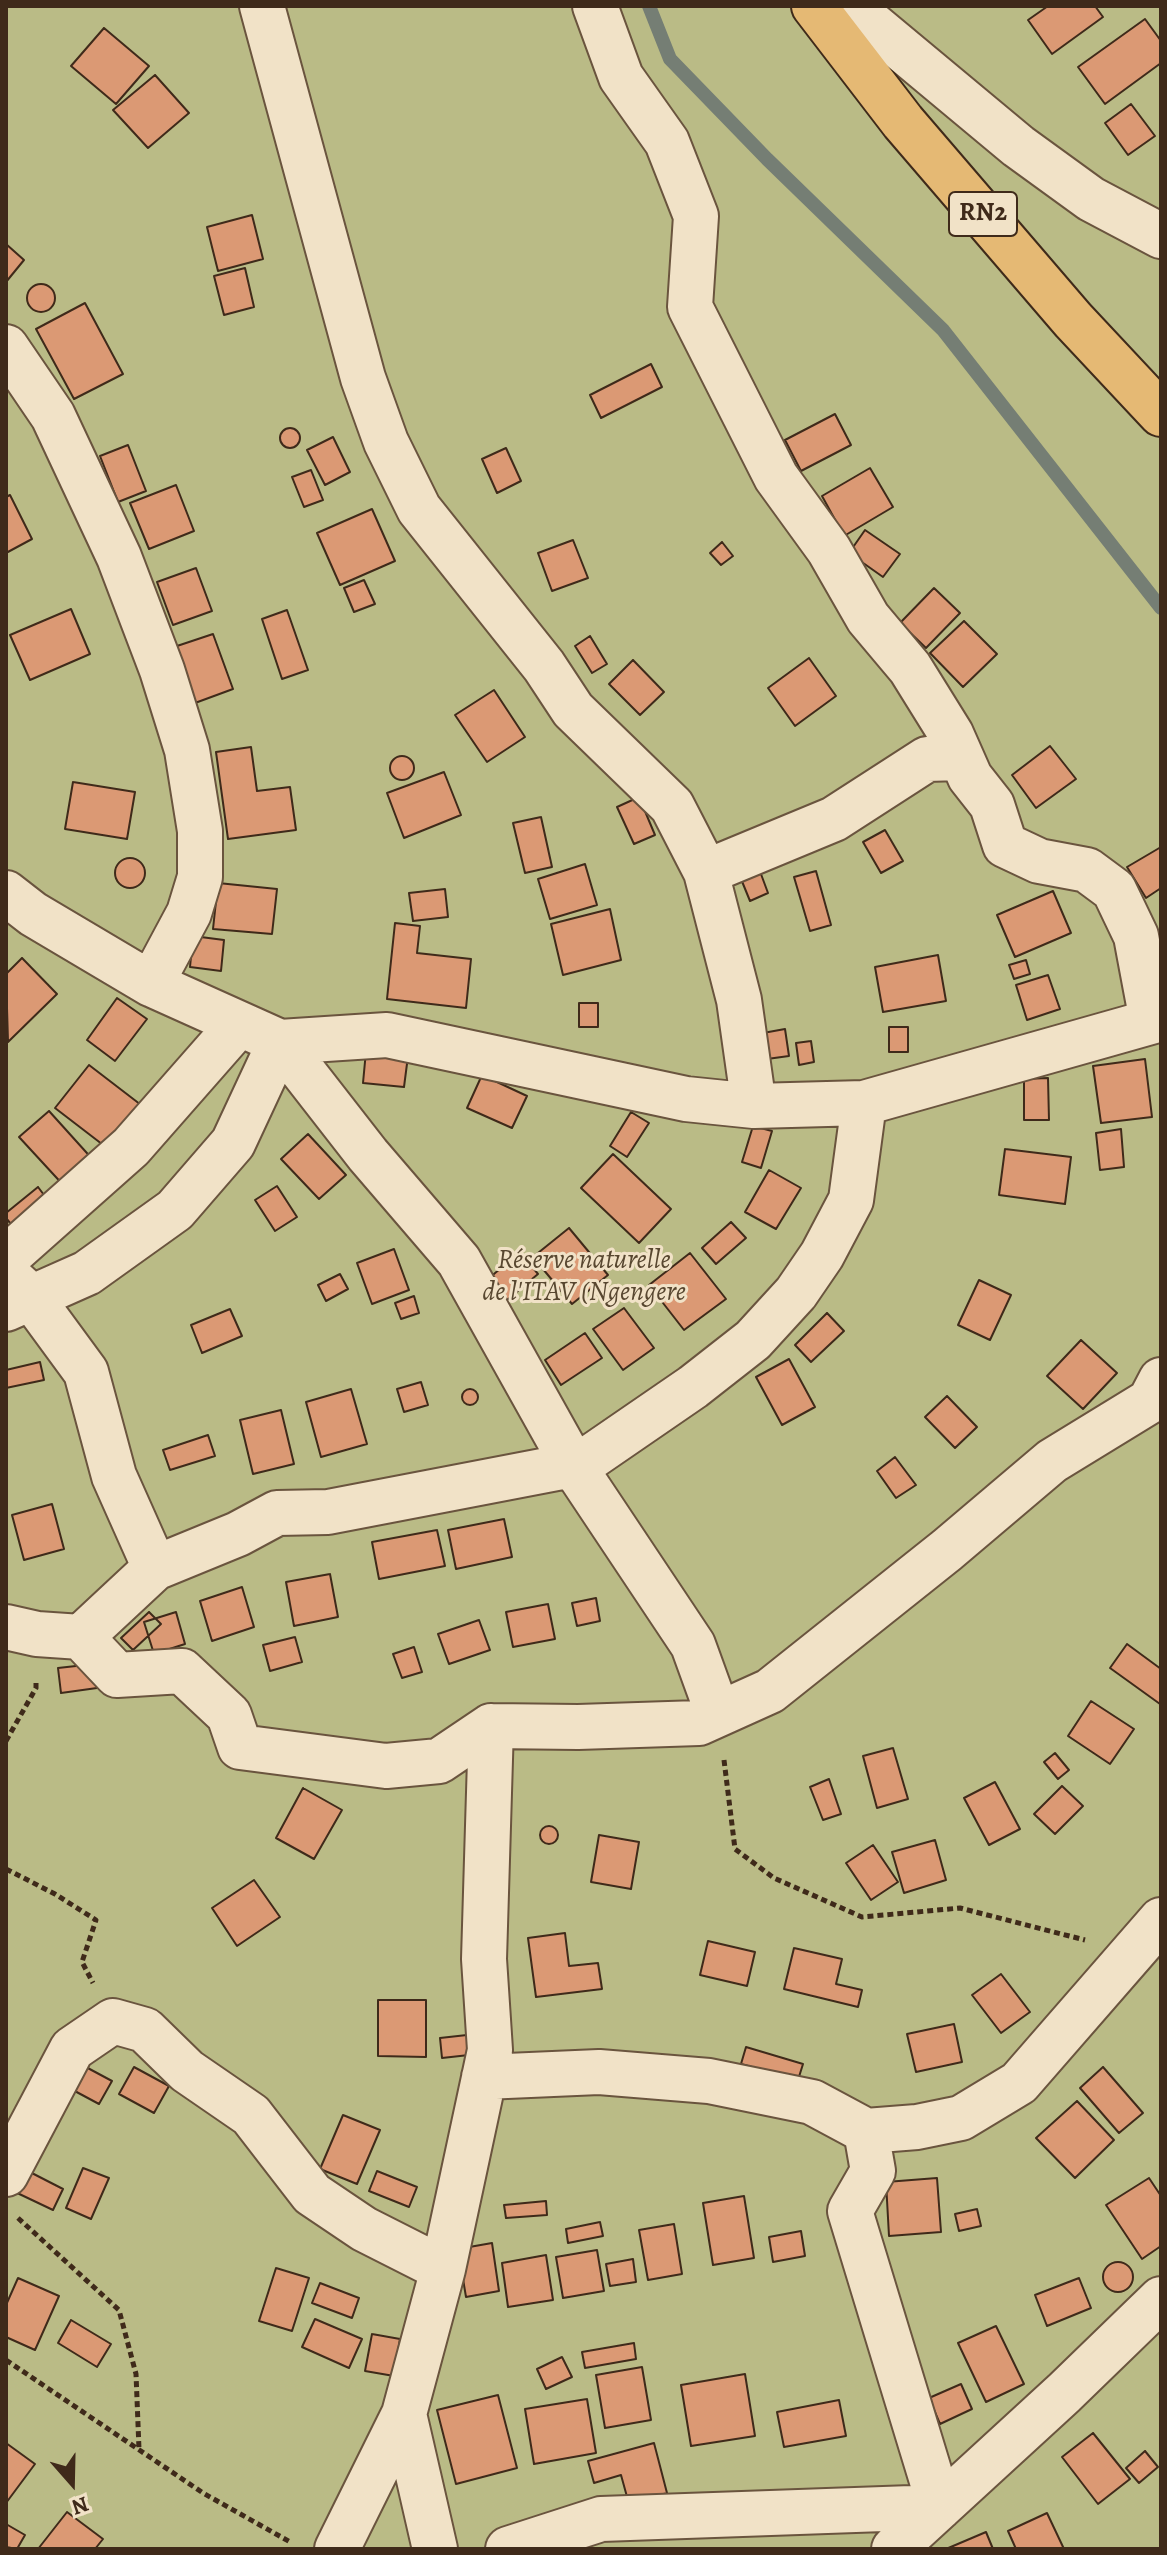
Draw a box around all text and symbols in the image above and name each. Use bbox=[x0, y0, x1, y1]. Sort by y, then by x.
road number: RN2 bbox=[949, 192, 1017, 236]
park label: Réserve naturelle de l'ITAV (Ngengere bbox=[482, 1244, 686, 1310]
north arrow bbox=[32, 2443, 112, 2523]
text: N bbox=[68, 2489, 93, 2522]

